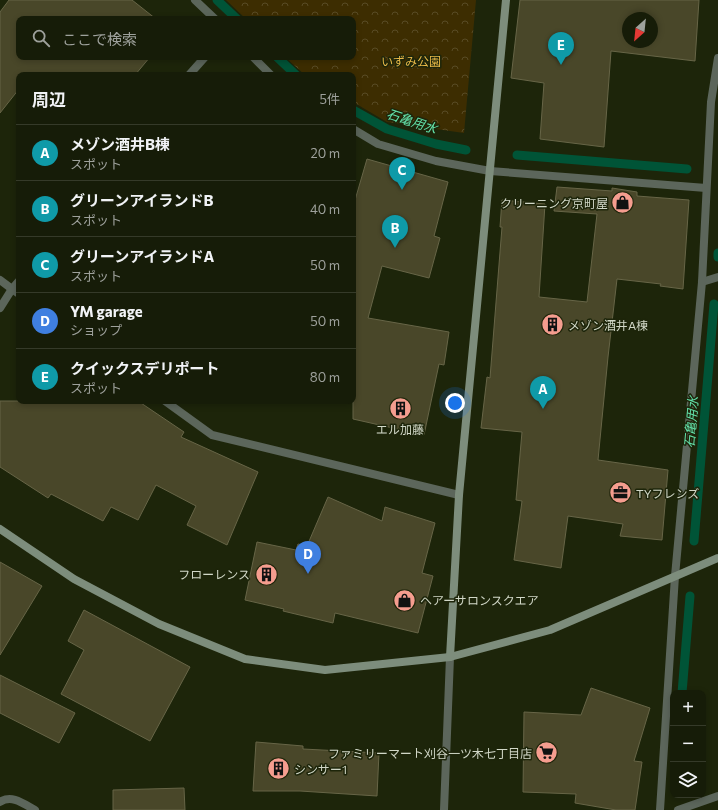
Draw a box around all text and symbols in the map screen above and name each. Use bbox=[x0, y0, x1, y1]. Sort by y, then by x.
north arrow bbox=[622, 12, 658, 48]
search box bbox=[16, 16, 356, 60]
icon: search bbox=[30, 27, 52, 49]
text: ここで検索 bbox=[62, 30, 137, 48]
pin: E bbox=[548, 32, 574, 65]
park label: いずみ公園 bbox=[381, 54, 441, 68]
text: 周辺 bbox=[32, 89, 66, 110]
text: 5件 bbox=[320, 91, 340, 107]
water label: 石亀用水 bbox=[385, 105, 441, 137]
text: メゾン酒井B棟 bbox=[70, 135, 170, 153]
text: A bbox=[40, 145, 50, 161]
text: 20 m bbox=[311, 145, 340, 161]
text: スポット bbox=[70, 156, 122, 172]
pin: C bbox=[389, 157, 415, 190]
shop icon: クリーニング京町屋 bbox=[610, 190, 636, 216]
text: グリーンアイランドB bbox=[70, 191, 213, 209]
place label: クリーニング京町屋 bbox=[500, 196, 608, 210]
text: B bbox=[41, 201, 49, 217]
text: 40 m bbox=[310, 201, 340, 217]
text: スポット bbox=[70, 212, 122, 228]
pin: B bbox=[382, 215, 408, 248]
text: グリーンアイランドA bbox=[70, 247, 214, 265]
text: C bbox=[41, 257, 49, 273]
text: 50 m bbox=[310, 257, 340, 273]
text: スポット bbox=[70, 268, 122, 284]
text: YM garage bbox=[70, 302, 143, 320]
building icon: メゾン酒井A棟 bbox=[540, 312, 566, 338]
text: D bbox=[40, 313, 50, 329]
text: 50 m bbox=[310, 313, 340, 329]
place label: メゾン酒井A棟 bbox=[568, 318, 648, 332]
text: ショップ bbox=[70, 322, 122, 338]
text: クイックスデリポート bbox=[70, 359, 220, 377]
text: E bbox=[41, 369, 49, 385]
text: 80 m bbox=[310, 369, 340, 385]
pin: A bbox=[530, 376, 556, 409]
text: スポット bbox=[70, 380, 122, 396]
your location bbox=[445, 393, 465, 413]
water label: 石亀用水 bbox=[681, 393, 701, 449]
building icon: エル加藤 bbox=[387, 395, 413, 421]
place label: エル加藤 bbox=[376, 422, 424, 436]
office icon: TYフレンズ bbox=[608, 480, 634, 506]
place label: TYフレンズ bbox=[636, 486, 699, 500]
pin: D bbox=[295, 541, 321, 574]
building icon: フローレンス bbox=[253, 561, 279, 587]
place label: フローレンス bbox=[178, 567, 250, 581]
shop icon: ヘアーサロンスクエア bbox=[392, 587, 418, 613]
place label: ヘアーサロンスクエア bbox=[420, 593, 539, 607]
map controls bbox=[670, 690, 706, 798]
button: + bbox=[670, 690, 706, 726]
button: − bbox=[670, 726, 706, 762]
supermarket icon: ファミリーマート刈谷一ツ木七丁目店 bbox=[534, 740, 560, 766]
place label: ファミリーマート刈谷一ツ木七丁目店 bbox=[328, 746, 532, 760]
building icon: シンサー1 bbox=[265, 756, 291, 782]
place label: シンサー1 bbox=[294, 762, 347, 776]
button: layers bbox=[670, 762, 706, 798]

